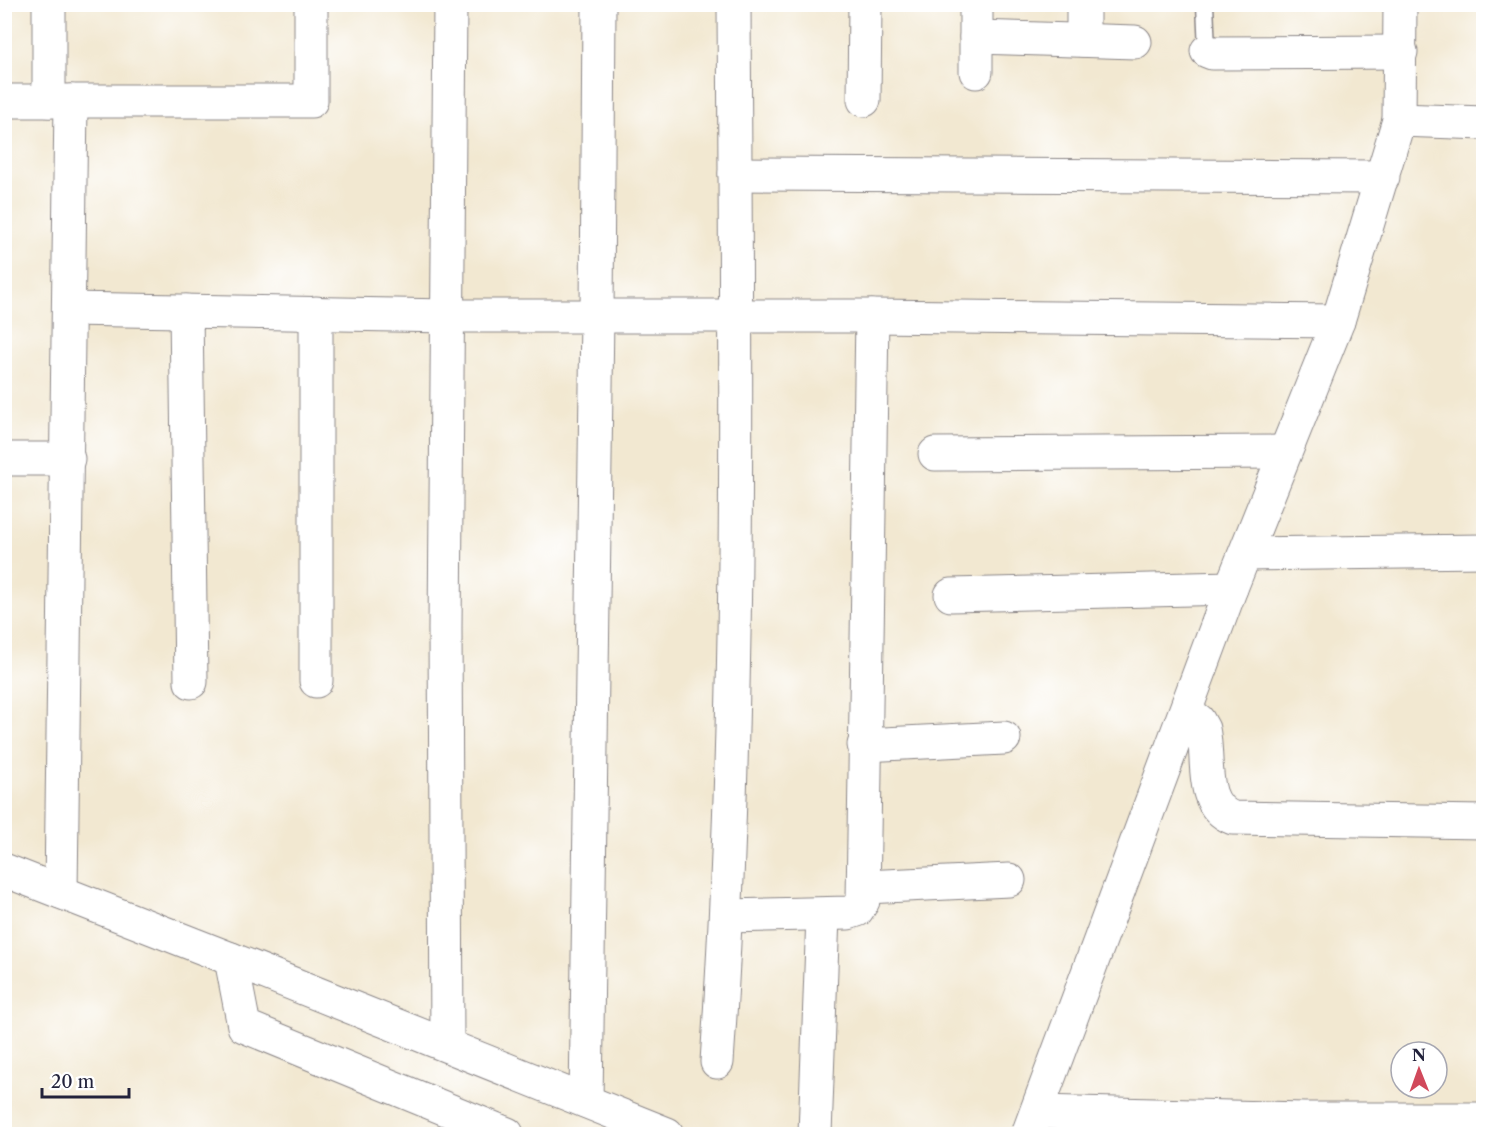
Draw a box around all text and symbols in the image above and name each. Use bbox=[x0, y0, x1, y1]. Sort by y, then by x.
north arrow bbox=[1389, 1040, 1449, 1100]
text: N bbox=[1412, 1045, 1426, 1065]
scale bar bbox=[42, 1061, 129, 1099]
text: 20 m bbox=[51, 1071, 95, 1093]

